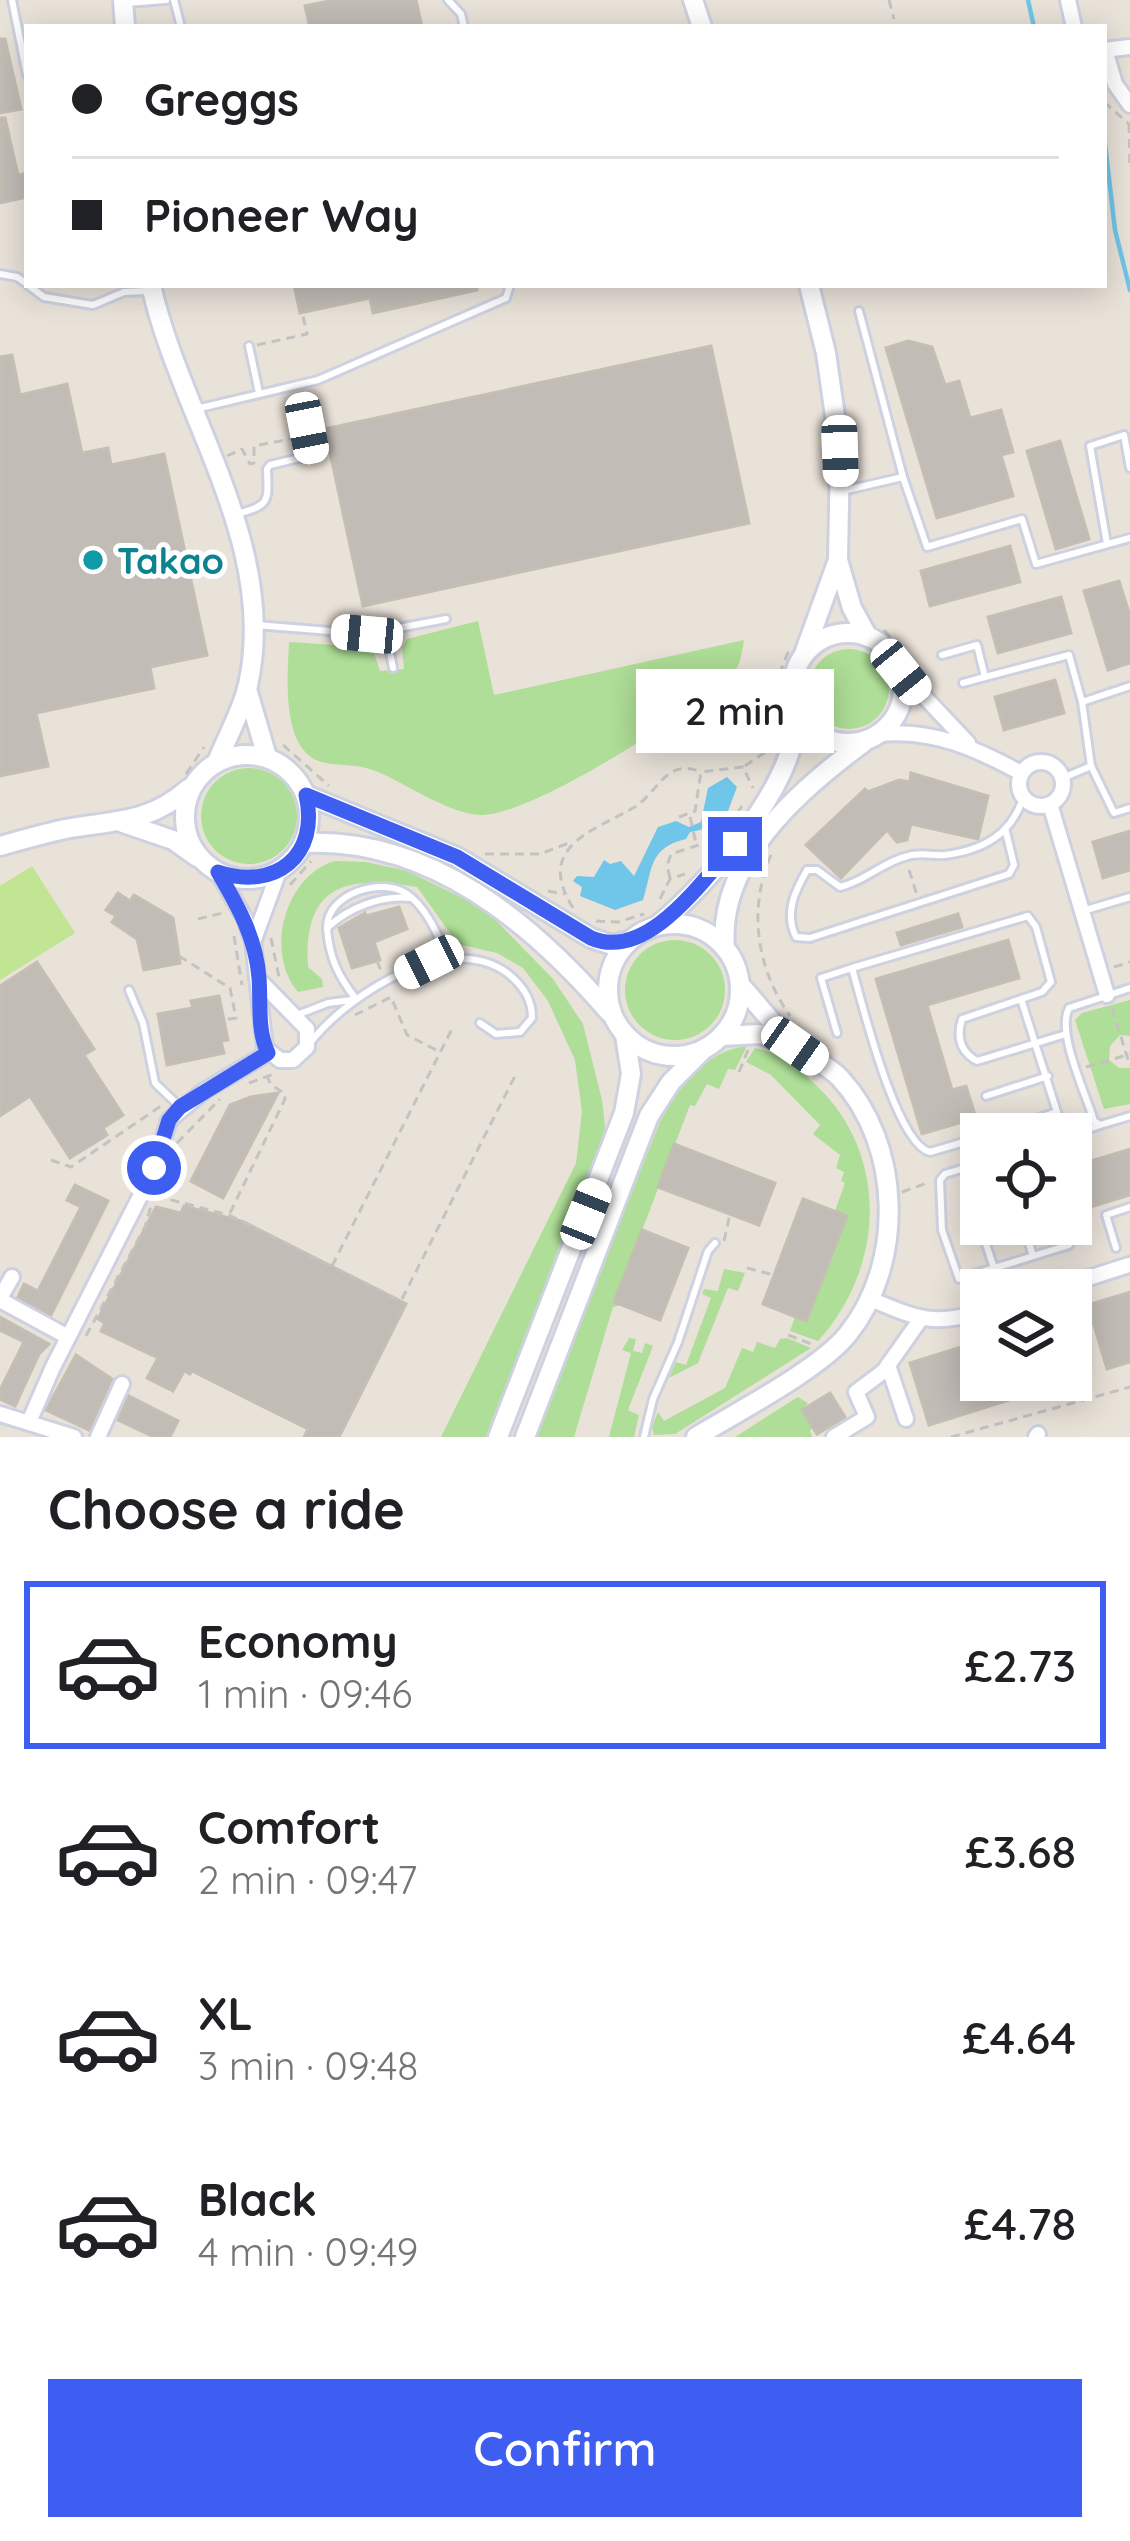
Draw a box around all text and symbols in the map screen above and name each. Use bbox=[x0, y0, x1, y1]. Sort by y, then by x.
text: Greggs bbox=[144, 71, 299, 127]
text: Pioneer Way bbox=[144, 187, 419, 243]
car bbox=[282, 389, 332, 467]
car bbox=[821, 414, 859, 488]
place label: Takao bbox=[117, 538, 224, 583]
marker: Takao bbox=[80, 547, 106, 573]
car bbox=[330, 613, 404, 655]
car bbox=[864, 633, 938, 711]
callout: 2 min bbox=[636, 670, 834, 754]
text: 2 min bbox=[685, 686, 785, 735]
route end bbox=[708, 817, 762, 871]
car bbox=[389, 930, 469, 994]
car bbox=[755, 1011, 835, 1081]
map controls bbox=[960, 1113, 1092, 1401]
button: locate bbox=[960, 1113, 1092, 1245]
route start bbox=[127, 1141, 181, 1195]
car bbox=[556, 1174, 616, 1254]
button: layers bbox=[960, 1269, 1092, 1401]
text: Choose a ride bbox=[48, 1475, 405, 1543]
icon: car bbox=[54, 1611, 162, 1719]
text: Economy bbox=[198, 1613, 398, 1669]
text: £2.73 bbox=[964, 1637, 1076, 1693]
text: 1 min · 09:46 bbox=[198, 1669, 412, 1718]
icon: car bbox=[54, 1797, 162, 1905]
text: Comfort bbox=[198, 1799, 380, 1855]
text: £3.68 bbox=[965, 1823, 1076, 1879]
text: 2 min · 09:47 bbox=[198, 1855, 417, 1904]
icon: car bbox=[54, 1983, 162, 2091]
text: XL bbox=[198, 1985, 253, 2041]
text: £4.64 bbox=[962, 2009, 1076, 2065]
text: 3 min · 09:48 bbox=[198, 2041, 418, 2090]
icon: car bbox=[54, 2169, 162, 2277]
text: Black bbox=[198, 2171, 317, 2227]
text: £4.78 bbox=[964, 2195, 1076, 2251]
text: 4 min · 09:49 bbox=[198, 2227, 418, 2276]
button: Confirm bbox=[48, 2379, 1082, 2517]

